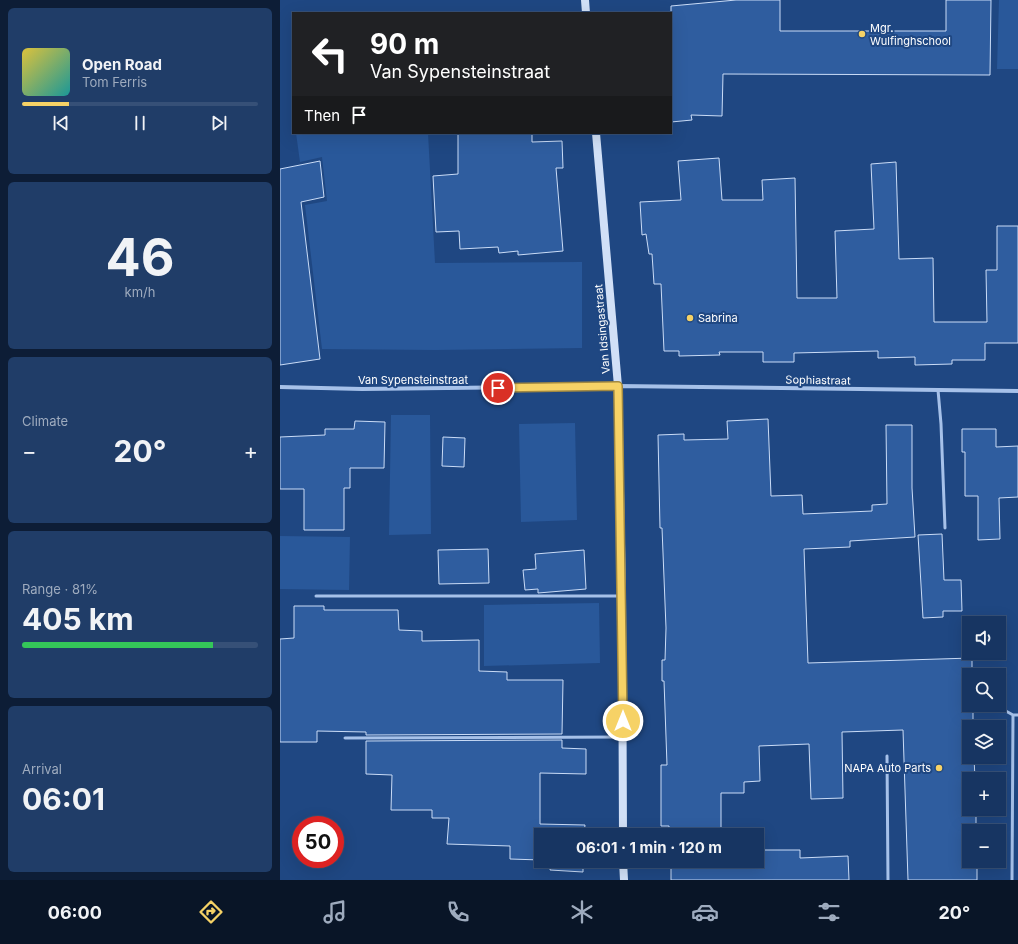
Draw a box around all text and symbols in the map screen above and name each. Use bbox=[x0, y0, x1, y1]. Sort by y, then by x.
place label: Mgr. Wulfinghschool bbox=[870, 21, 951, 48]
text: 90 m bbox=[370, 27, 439, 61]
icon: left bbox=[304, 28, 356, 80]
marker: Mgr. Wulfinghschool bbox=[857, 29, 867, 39]
text: Open Road bbox=[82, 55, 162, 74]
text: Van Sypensteinstraat bbox=[370, 61, 550, 82]
text: Tom Ferris bbox=[82, 74, 147, 90]
icon: arrive bbox=[348, 104, 370, 126]
text: Then bbox=[304, 106, 340, 125]
icon: previous bbox=[50, 112, 72, 134]
icon: pause bbox=[129, 112, 151, 134]
icon: next bbox=[208, 112, 230, 134]
text: 46 bbox=[106, 226, 174, 289]
street label: Van Idsingastraat bbox=[591, 283, 613, 374]
text: km/h bbox=[125, 284, 155, 300]
place label: Sabrina bbox=[698, 311, 738, 325]
marker: Sabrina bbox=[685, 313, 695, 323]
pin bbox=[481, 371, 515, 405]
street label: Sophiastraat bbox=[785, 372, 851, 388]
street label: Van Sypensteinstraat bbox=[358, 373, 468, 387]
icon: arrive bbox=[487, 377, 509, 399]
text: Climate bbox=[22, 413, 68, 429]
text: 20° bbox=[114, 433, 166, 469]
text: − bbox=[22, 438, 37, 464]
text: + bbox=[243, 438, 258, 464]
text: Range · 81% bbox=[22, 581, 98, 597]
text: 405 km bbox=[22, 601, 134, 637]
map controls bbox=[962, 616, 1006, 868]
button: sound bbox=[962, 616, 1006, 660]
button: search bbox=[962, 668, 1006, 712]
position arrow bbox=[602, 700, 644, 742]
button: layers bbox=[962, 720, 1006, 764]
text: Arrival bbox=[22, 761, 62, 777]
place label: NAPA Auto Parts bbox=[844, 761, 931, 775]
marker: NAPA Auto Parts bbox=[934, 763, 944, 773]
button: + bbox=[962, 772, 1006, 816]
text: 06:01 bbox=[22, 781, 105, 817]
speed limit sign: 50 bbox=[292, 816, 344, 868]
button: − bbox=[962, 824, 1006, 868]
text: 06:01 · 1 min · 120 m bbox=[576, 838, 722, 857]
icon: directions bbox=[197, 898, 225, 926]
icon: music bbox=[321, 898, 349, 926]
icon: phone bbox=[444, 898, 472, 926]
icon: climate bbox=[568, 898, 596, 926]
icon: car bbox=[691, 898, 719, 926]
icon: filters bbox=[815, 898, 843, 926]
text: 06:00 bbox=[48, 902, 102, 923]
text: 20° bbox=[938, 902, 970, 923]

